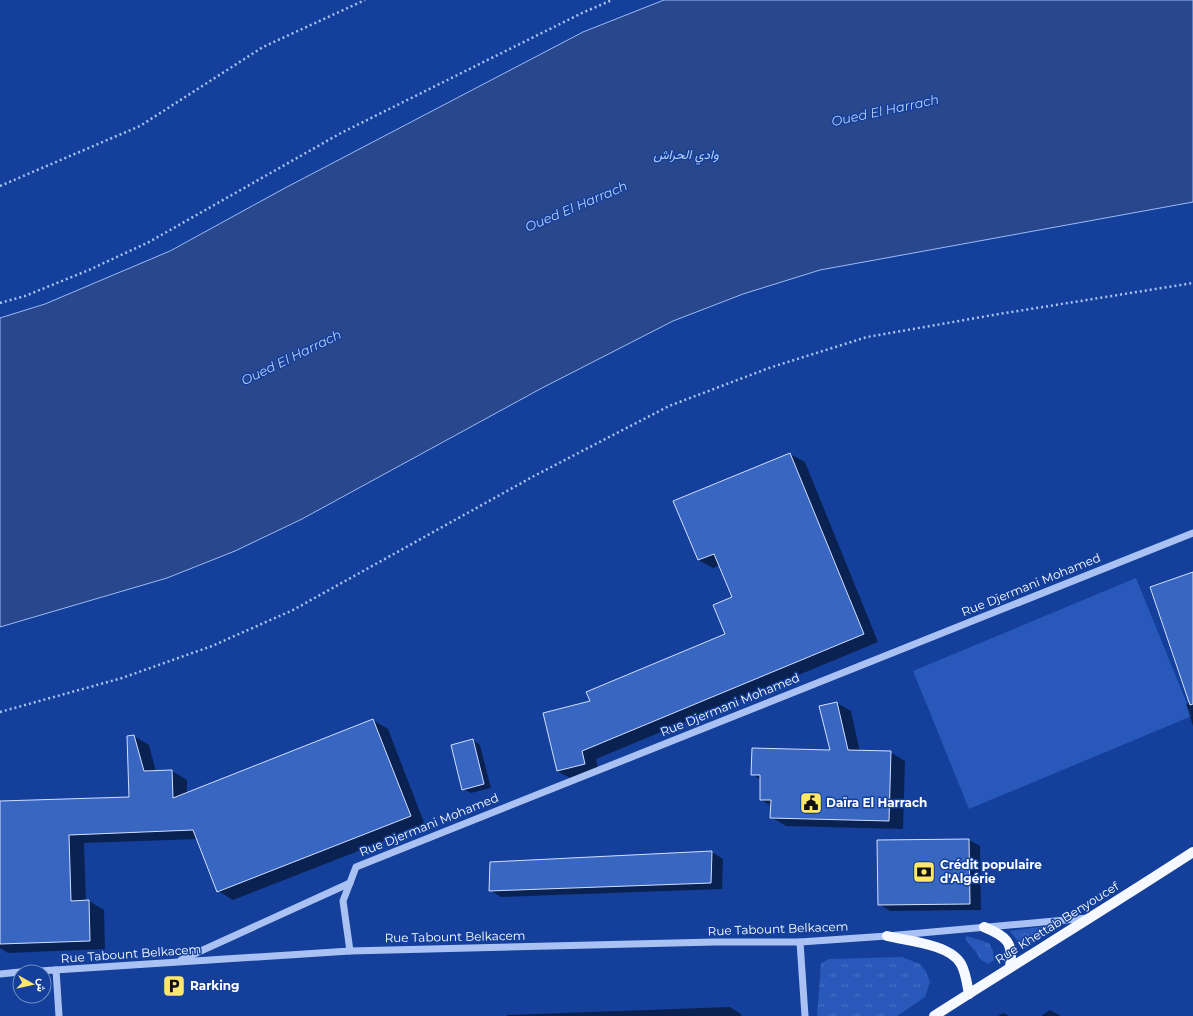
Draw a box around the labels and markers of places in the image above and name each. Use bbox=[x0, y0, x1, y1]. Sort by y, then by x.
public building icon: Daïra El Harrach bbox=[798, 790, 824, 816]
place label: Daïra El Harrach bbox=[826, 795, 927, 810]
place label: Crédit populaire d'Algérie bbox=[940, 857, 1042, 886]
bank icon: Crédit populaire d'Algérie bbox=[911, 859, 937, 885]
parking icon: Rarking bbox=[161, 973, 187, 999]
place label: Rarking bbox=[190, 978, 240, 993]

